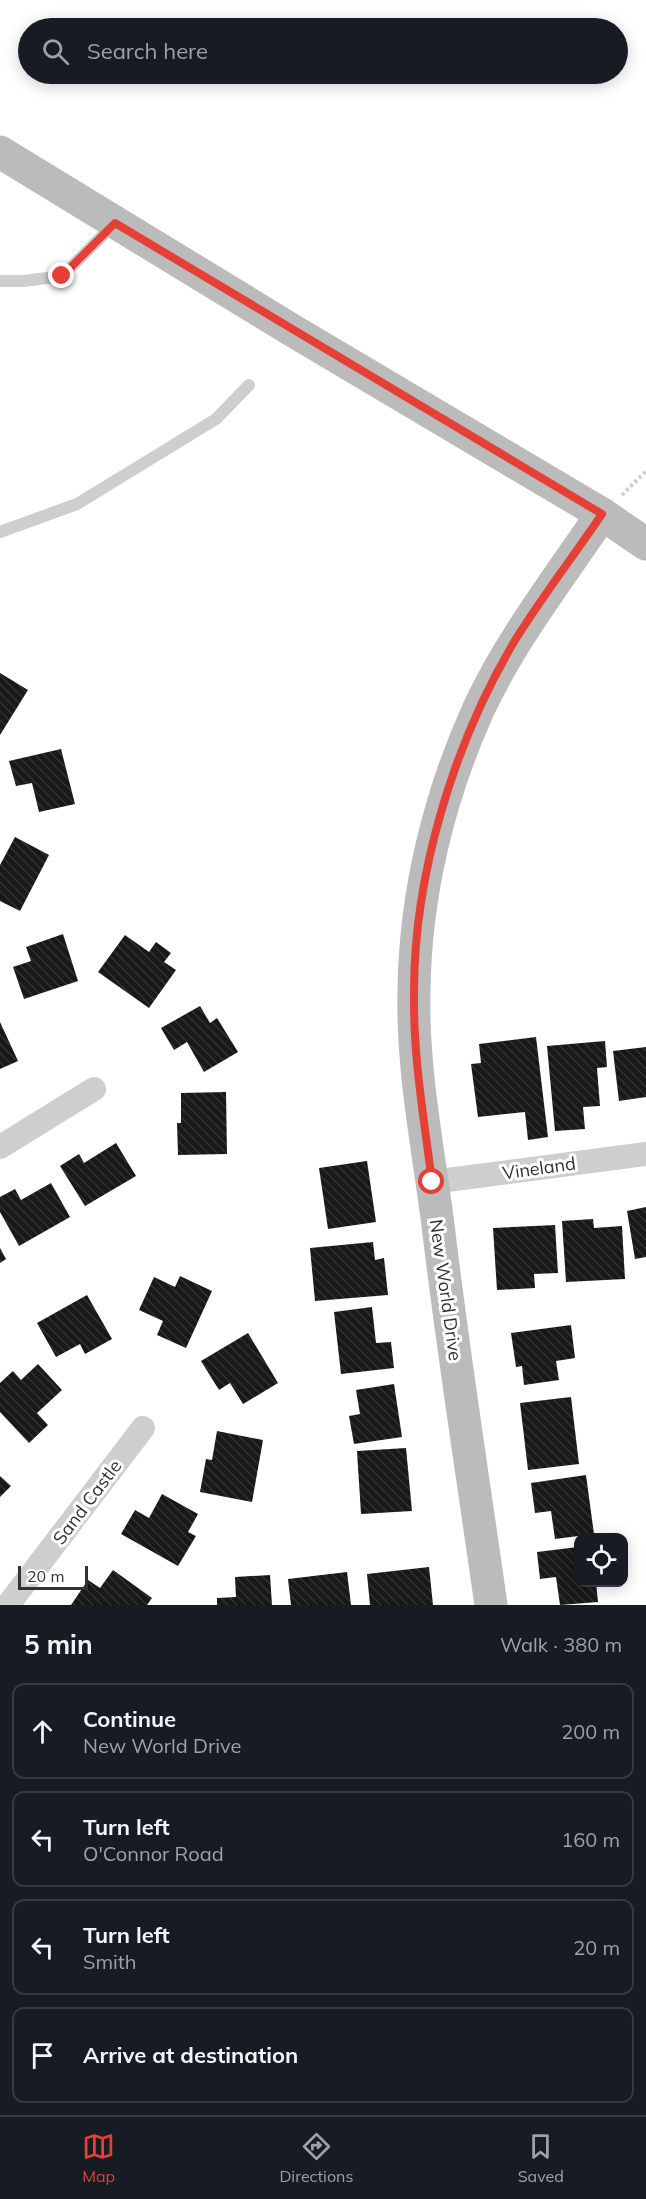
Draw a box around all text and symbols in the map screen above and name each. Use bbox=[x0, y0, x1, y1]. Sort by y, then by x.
search box bbox=[18, 18, 628, 84]
icon: search bbox=[39, 35, 72, 68]
text: Search here bbox=[87, 37, 208, 65]
route end bbox=[48, 262, 74, 288]
street label: Vineland bbox=[501, 1151, 577, 1185]
route start bbox=[418, 1168, 444, 1194]
street label: New World Drive bbox=[425, 1218, 467, 1362]
street label: Sand Castle bbox=[48, 1455, 126, 1549]
map controls bbox=[574, 1533, 628, 1587]
button: locate bbox=[574, 1533, 628, 1587]
scale bar bbox=[18, 1563, 88, 1590]
text: 20 m bbox=[27, 1566, 64, 1586]
text: 5 min bbox=[24, 1628, 93, 1661]
text: Walk · 380 m bbox=[500, 1632, 622, 1657]
text: Continue bbox=[83, 1705, 176, 1733]
icon: ahead bbox=[26, 1715, 59, 1748]
text: 200 m bbox=[561, 1719, 620, 1744]
text: New World Drive bbox=[83, 1733, 241, 1758]
text: Turn left bbox=[83, 1813, 170, 1841]
icon: left bbox=[26, 1823, 59, 1856]
text: 160 m bbox=[561, 1827, 620, 1852]
text: O'Connor Road bbox=[83, 1841, 224, 1866]
text: Turn left bbox=[83, 1921, 170, 1949]
icon: left bbox=[26, 1931, 59, 1964]
text: 20 m bbox=[573, 1935, 620, 1960]
text: Smith bbox=[83, 1949, 137, 1974]
icon: arrive bbox=[26, 2039, 59, 2072]
text: Arrive at destination bbox=[83, 2041, 298, 2069]
tab: Map bbox=[82, 2130, 115, 2186]
tab: Directions bbox=[279, 2130, 353, 2186]
tab: Saved bbox=[518, 2130, 564, 2186]

